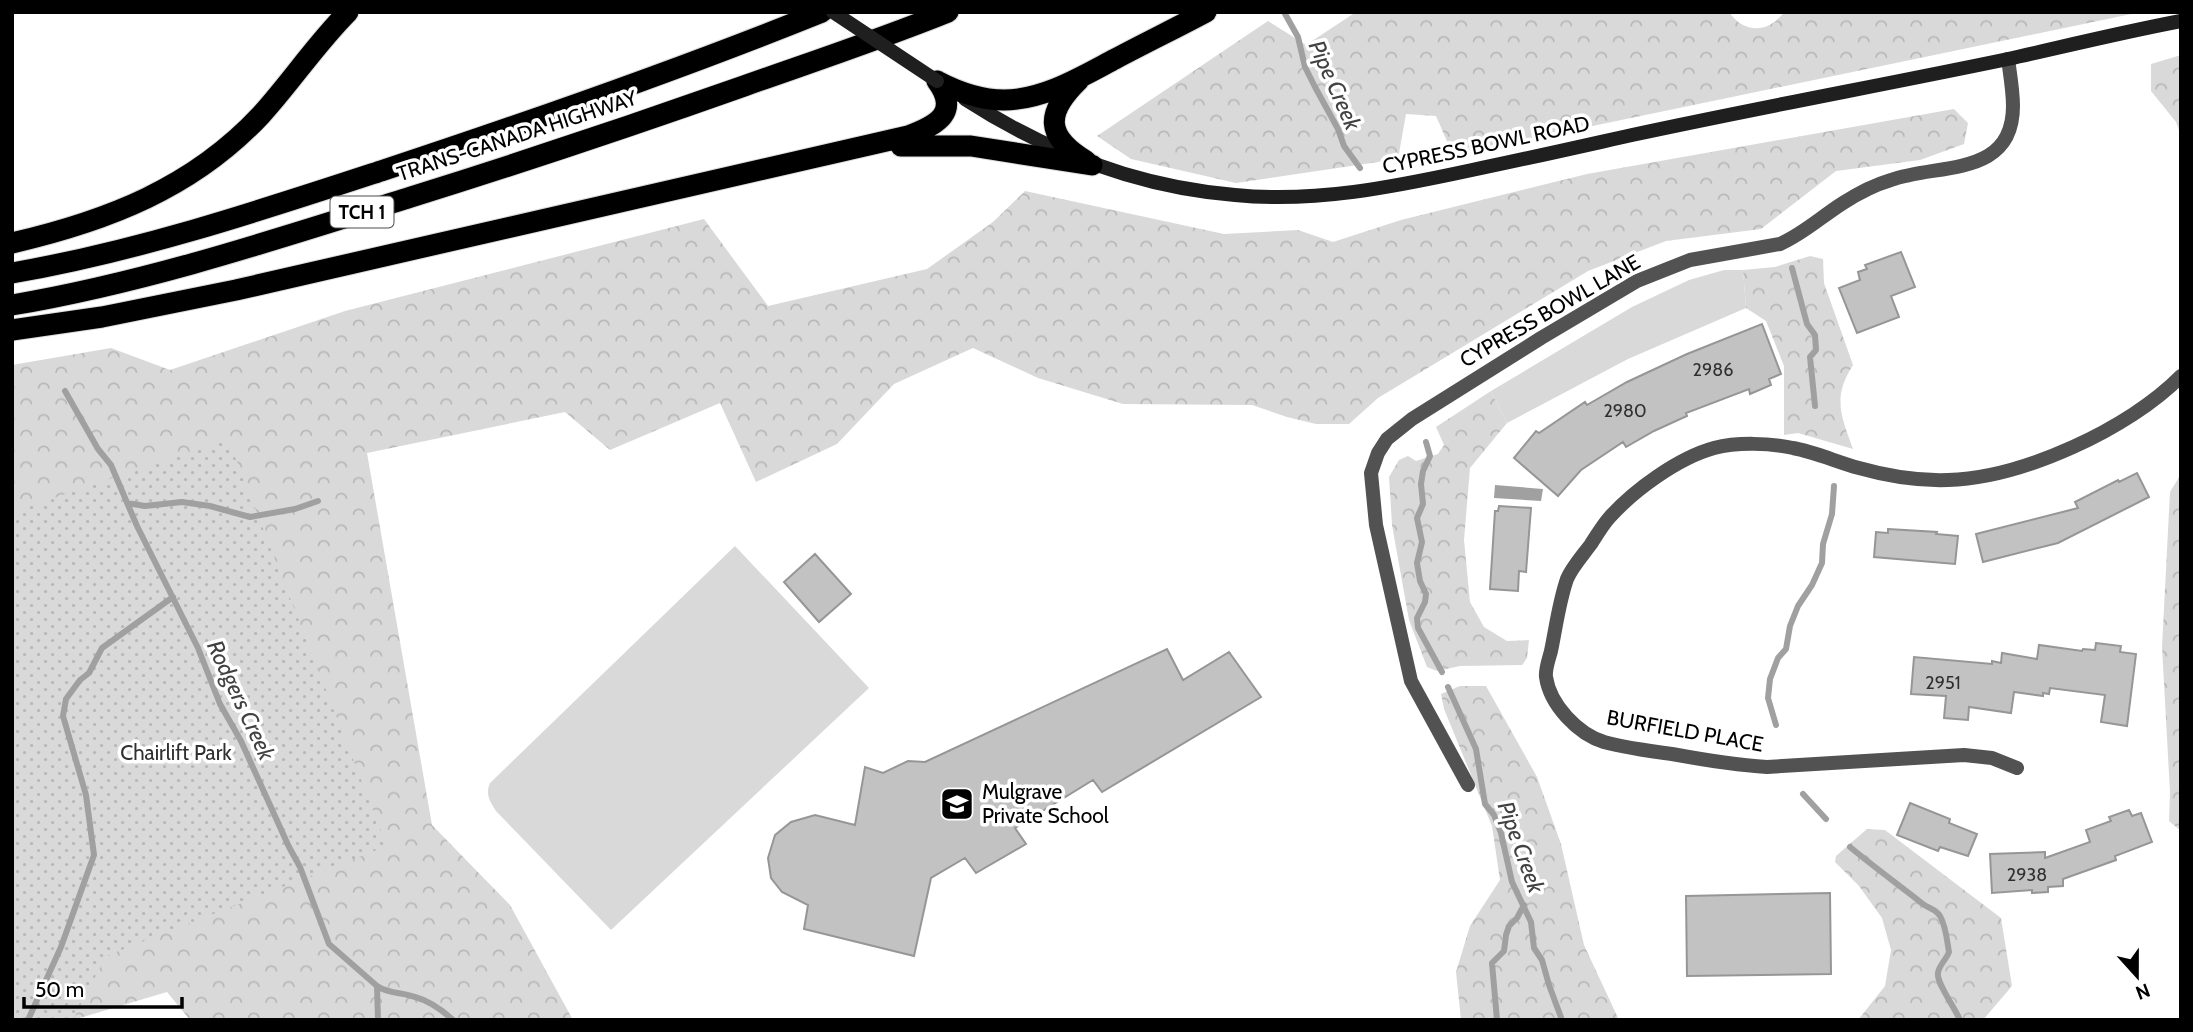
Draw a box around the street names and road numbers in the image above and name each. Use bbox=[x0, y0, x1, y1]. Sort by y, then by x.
street label: TRANS-CANADA HIGHWAY bbox=[394, 85, 641, 186]
street label: CYPRESS BOWL ROAD bbox=[1380, 110, 1592, 179]
road number: TCH 1 bbox=[330, 196, 394, 228]
street label: CYPRESS BOWL LANE bbox=[1455, 249, 1644, 372]
street label: BURFIELD PLACE bbox=[1605, 704, 1765, 757]

